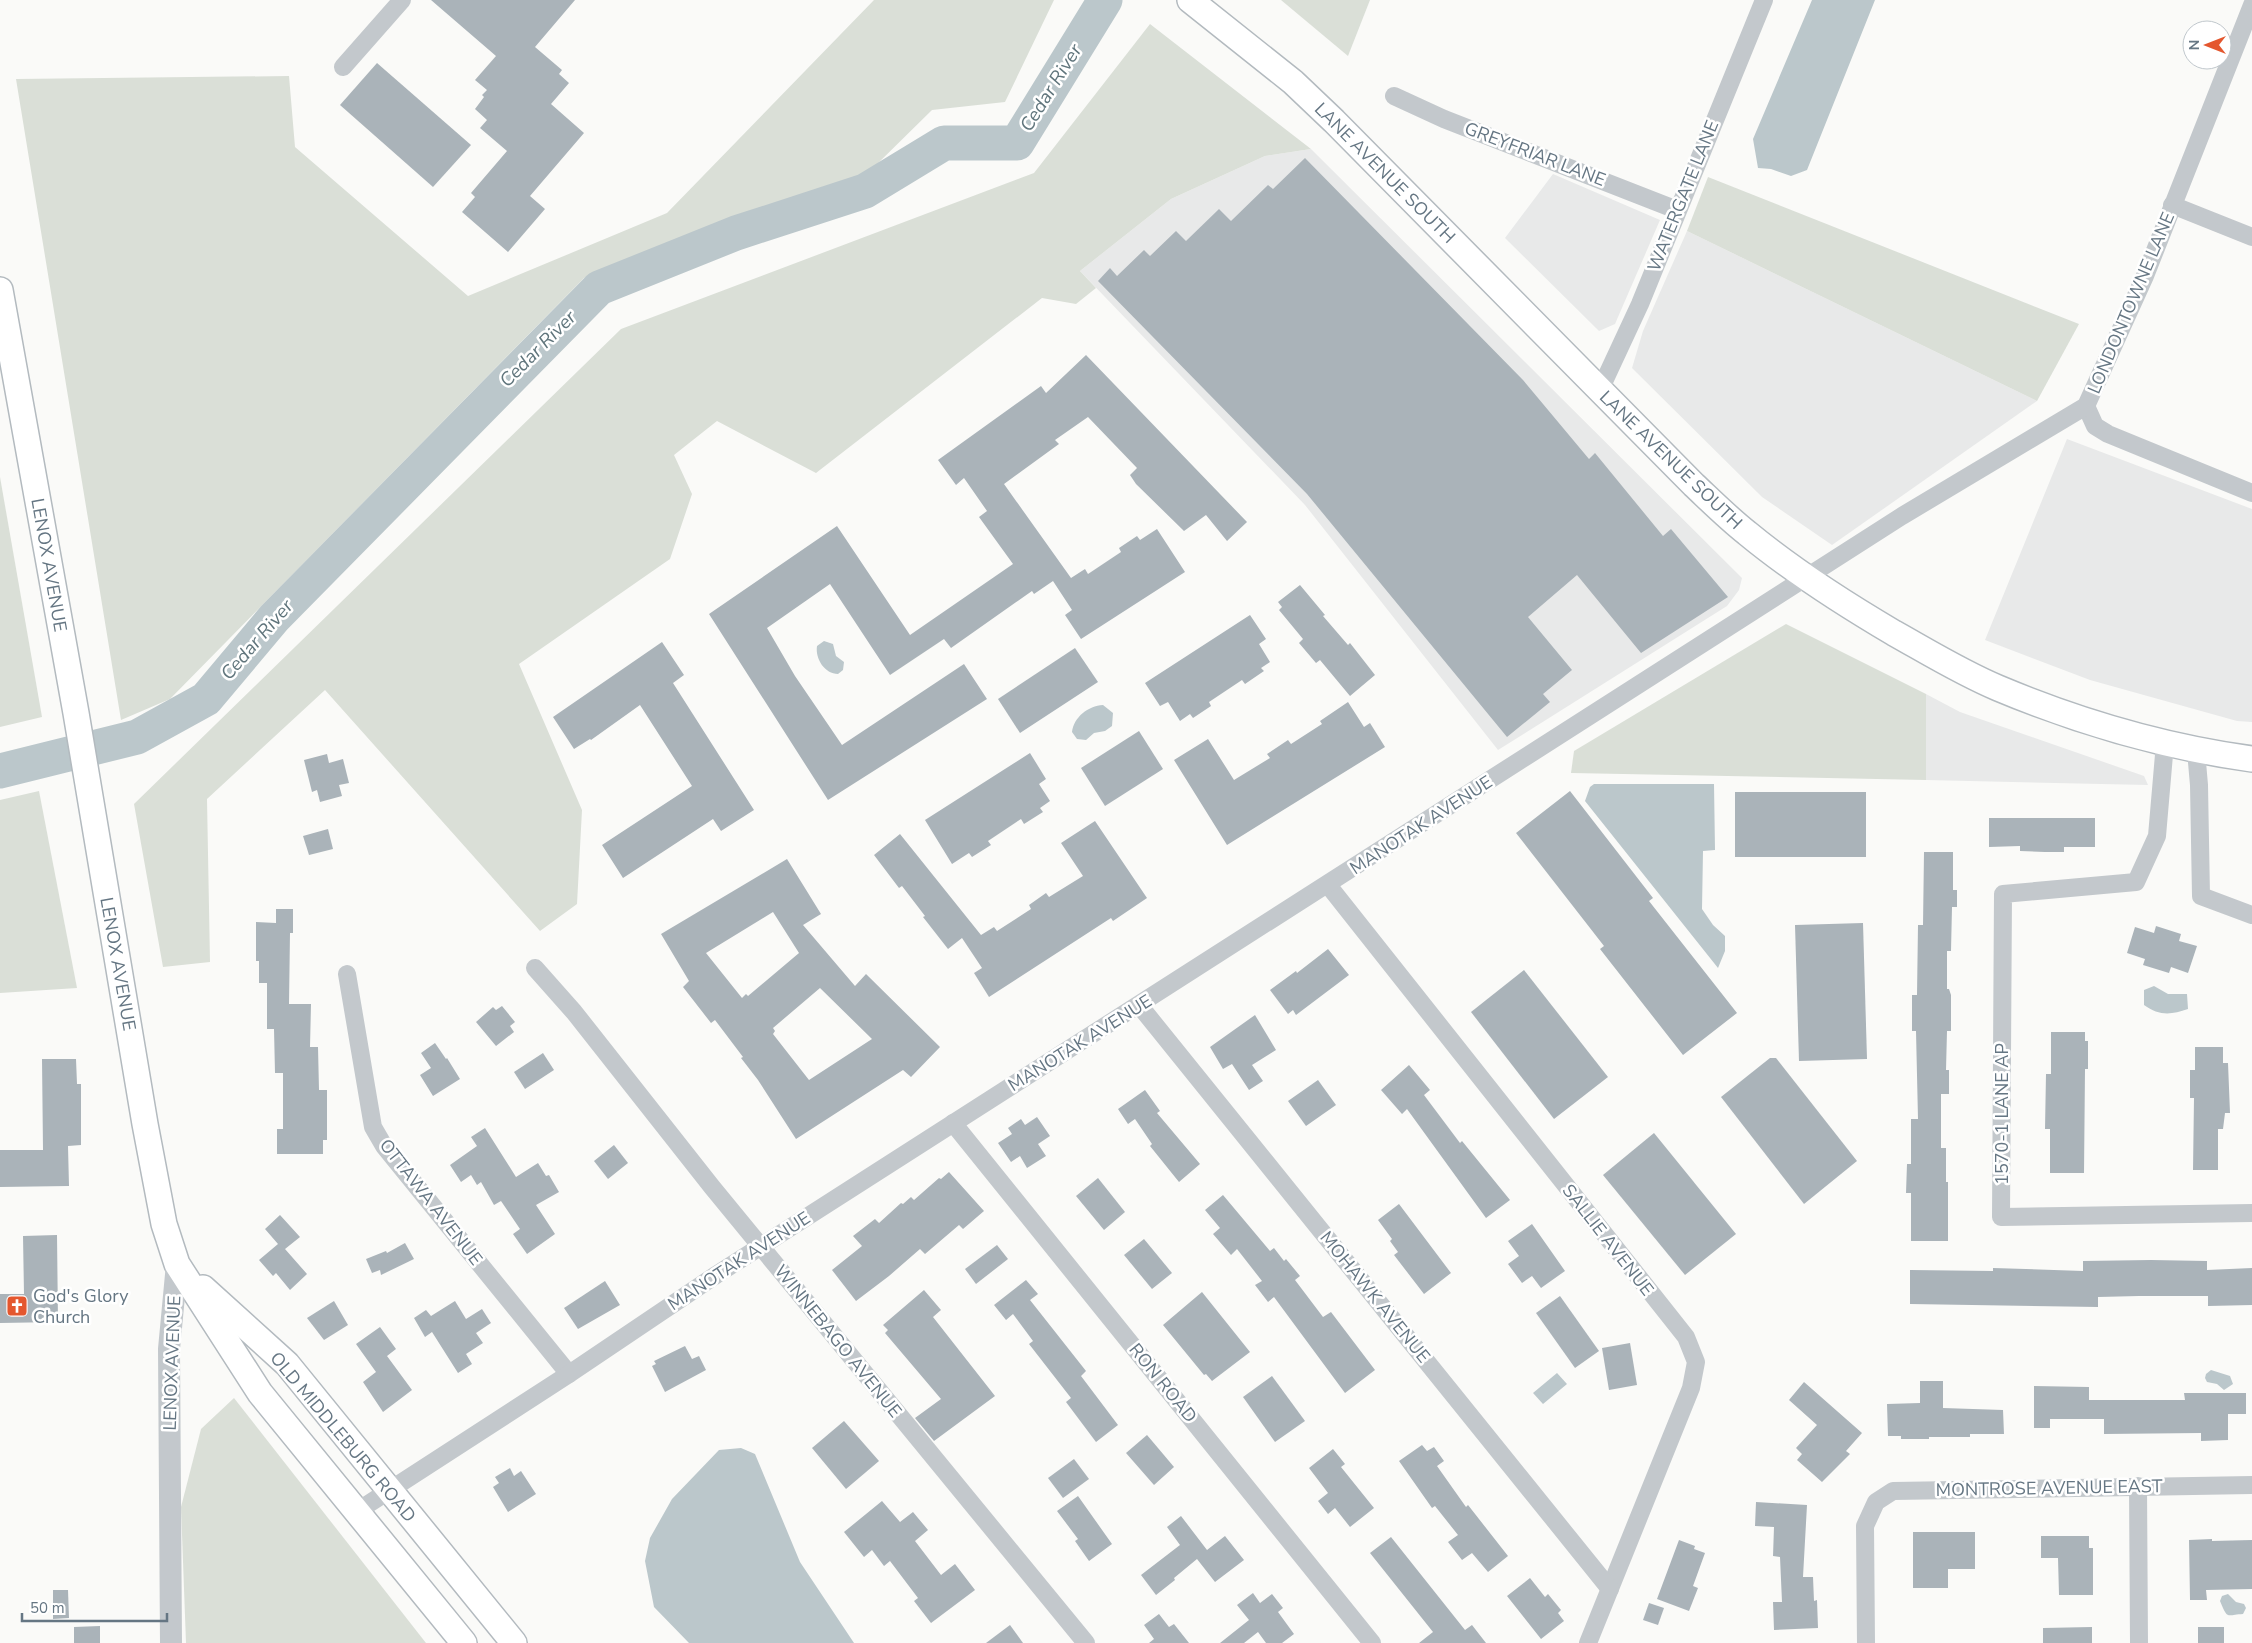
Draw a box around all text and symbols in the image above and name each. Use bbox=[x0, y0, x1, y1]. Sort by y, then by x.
north arrow bbox=[2182, 20, 2232, 70]
water label: Cedar River bbox=[1014, 38, 1089, 137]
text: N bbox=[2185, 40, 2204, 50]
street label: LANE AVENUE SOUTH bbox=[1309, 97, 1461, 249]
street label: GREYFRIAR LANE bbox=[1461, 116, 1609, 192]
street label: WATERGATE LANE bbox=[1642, 117, 1724, 275]
street label: LONDONTOWNE LANE bbox=[2082, 209, 2180, 397]
water label: Cedar River bbox=[494, 304, 583, 393]
street label: LANE AVENUE SOUTH bbox=[1594, 385, 1748, 535]
street label: LENOX AVENUE bbox=[25, 496, 73, 634]
water label: Cedar River bbox=[215, 593, 300, 686]
street label: MANOTAK AVENUE bbox=[1345, 770, 1497, 880]
street label: LENOX AVENUE bbox=[94, 895, 142, 1033]
street label: MANOTAK AVENUE bbox=[1004, 989, 1156, 1097]
street label: 1570-1 LANE AP bbox=[1990, 1043, 2014, 1185]
street label: OTTAWA AVENUE bbox=[374, 1134, 488, 1270]
street label: SALLIE AVENUE bbox=[1557, 1179, 1659, 1301]
street label: MANOTAK AVENUE bbox=[663, 1206, 815, 1316]
street label: MOHAWK AVENUE bbox=[1314, 1226, 1436, 1368]
street label: WINNEBAGO AVENUE bbox=[769, 1260, 907, 1422]
place label: God's Glory Church bbox=[33, 1284, 129, 1329]
church icon: God's Glory Church bbox=[5, 1294, 29, 1318]
street label: LENOX AVENUE bbox=[158, 1295, 186, 1431]
street label: RON ROAD bbox=[1124, 1338, 1202, 1428]
street label: OLD MIDDLEBURG ROAD bbox=[265, 1347, 421, 1527]
street label: MONTROSE AVENUE EAST bbox=[1935, 1474, 2163, 1502]
scale bar bbox=[22, 1590, 168, 1622]
text: 50 m bbox=[30, 1598, 65, 1618]

